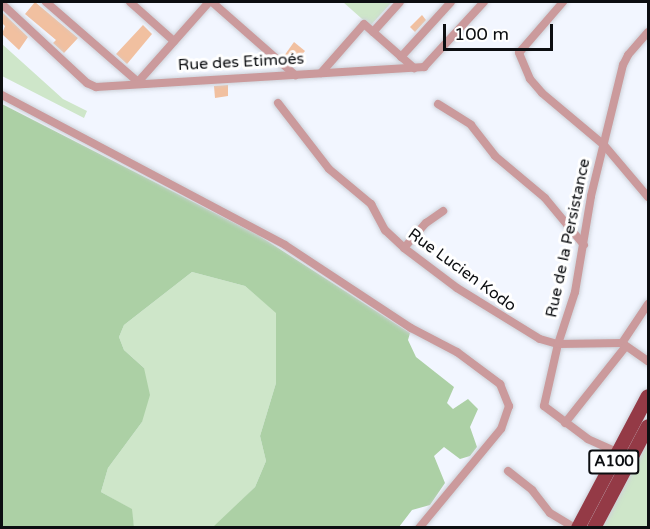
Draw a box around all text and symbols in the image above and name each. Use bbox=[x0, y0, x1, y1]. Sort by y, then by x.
scale bar bbox=[446, 12, 556, 50]
text: 100 m bbox=[454, 23, 509, 45]
street label: Rue des Etimoés bbox=[177, 49, 305, 75]
street label: Rue de la Persistance bbox=[542, 157, 594, 319]
street label: Rue Lucien Kodo bbox=[404, 224, 520, 316]
road number: A100 bbox=[587, 450, 641, 474]

